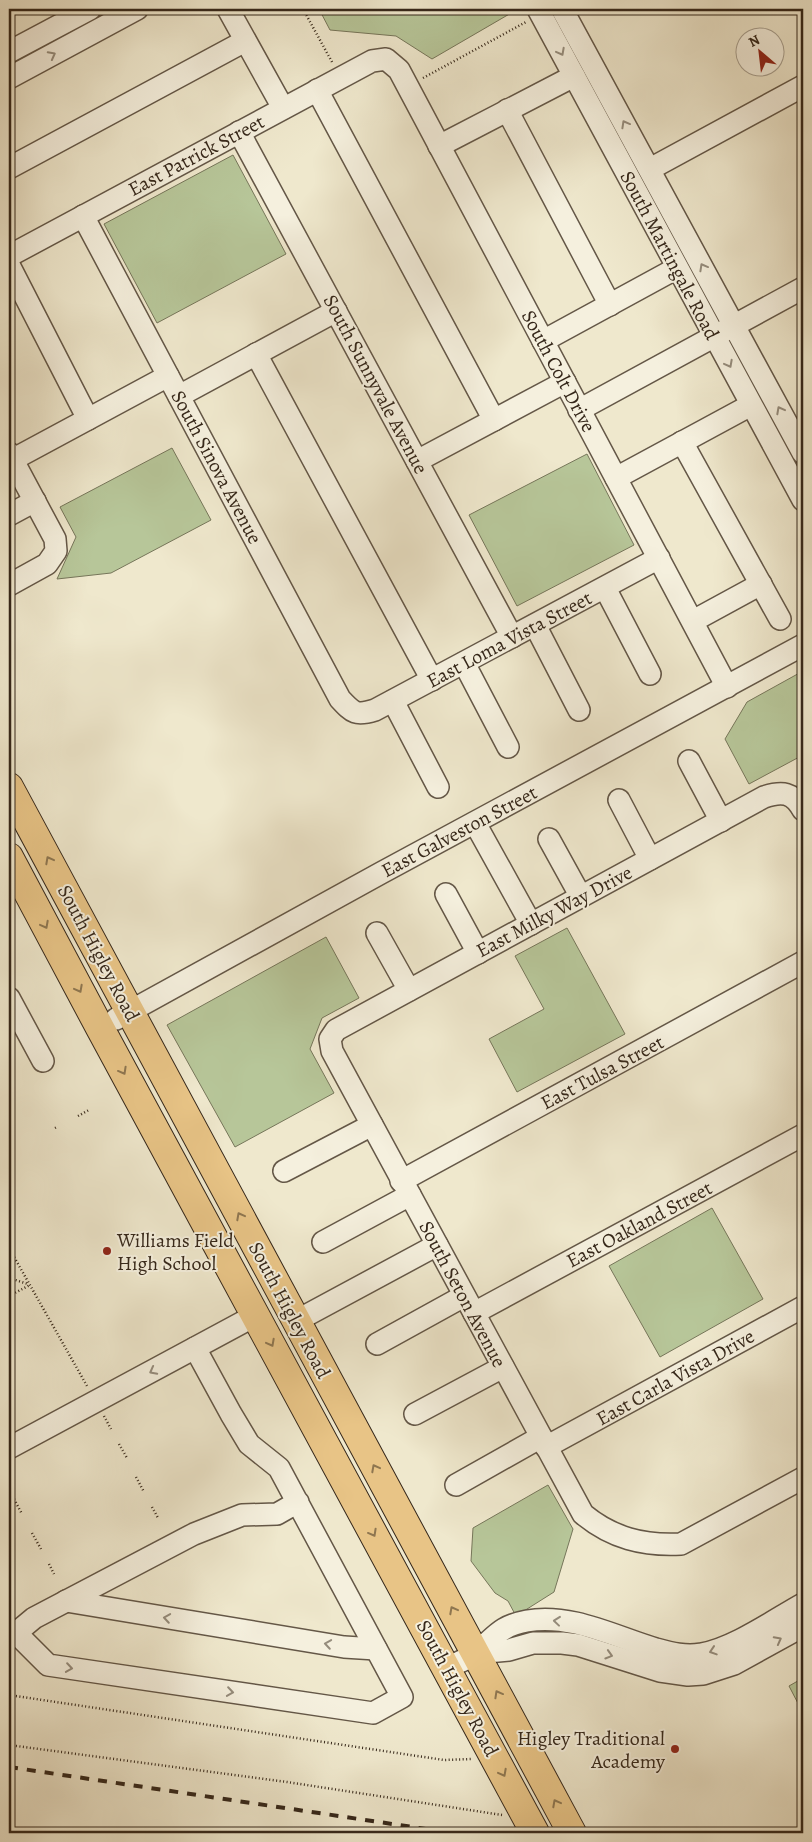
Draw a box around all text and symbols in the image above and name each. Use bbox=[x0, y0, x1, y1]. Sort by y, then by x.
north arrow bbox=[734, 28, 784, 78]
text: N bbox=[745, 30, 763, 52]
one-way arrow bbox=[555, 46, 565, 55]
one-way arrow bbox=[46, 51, 55, 61]
street label: East Patrick Street bbox=[123, 108, 269, 203]
one-way arrow bbox=[621, 121, 631, 130]
street label: South Martingale Road bbox=[614, 166, 726, 345]
one-way arrow bbox=[699, 263, 709, 272]
street label: South Sunnyvale Avenue bbox=[317, 290, 434, 479]
street label: South Colt Drive bbox=[515, 305, 602, 437]
one-way arrow bbox=[723, 359, 733, 368]
street label: South Sinova Avenue bbox=[165, 386, 268, 549]
one-way arrow bbox=[776, 406, 786, 415]
street label: East Loma Vista Street bbox=[422, 584, 597, 694]
street label: East Galveston Street bbox=[377, 779, 542, 884]
one-way arrow bbox=[45, 857, 55, 866]
street label: East Milky Way Drive bbox=[471, 859, 637, 964]
street label: South Higley Road bbox=[51, 880, 146, 1027]
one-way arrow bbox=[39, 920, 49, 929]
one-way arrow bbox=[73, 984, 83, 993]
street label: East Tulsa Street bbox=[536, 1028, 669, 1116]
one-way arrow bbox=[117, 1066, 127, 1075]
street label: East Oakland Street bbox=[562, 1174, 717, 1274]
one-way arrow bbox=[236, 1213, 246, 1222]
street label: South Seton Avenue bbox=[413, 1216, 513, 1372]
place label: Williams Field High School bbox=[116, 1227, 234, 1277]
street label: South Higley Road bbox=[242, 1237, 337, 1384]
marker: Williams Field High School bbox=[101, 1245, 113, 1257]
street label: East Carla Vista Drive bbox=[591, 1323, 759, 1432]
one-way arrow bbox=[265, 1338, 275, 1347]
one-way arrow bbox=[149, 1364, 158, 1374]
one-way arrow bbox=[371, 1464, 381, 1473]
one-way arrow bbox=[367, 1527, 377, 1536]
one-way arrow bbox=[449, 1607, 459, 1616]
one-way arrow bbox=[163, 1613, 171, 1624]
street label: South Higley Road bbox=[410, 1615, 505, 1762]
one-way arrow bbox=[552, 1615, 560, 1626]
one-way arrow bbox=[773, 1636, 782, 1646]
one-way arrow bbox=[323, 1639, 331, 1650]
one-way arrow bbox=[710, 1645, 718, 1655]
one-way arrow bbox=[604, 1649, 613, 1659]
one-way arrow bbox=[66, 1662, 74, 1673]
one-way arrow bbox=[226, 1686, 234, 1696]
one-way arrow bbox=[494, 1690, 504, 1699]
place label: Higley Traditional Academy bbox=[517, 1725, 666, 1775]
marker: Higley Traditional Academy bbox=[669, 1743, 681, 1755]
one-way arrow bbox=[497, 1767, 507, 1776]
one-way arrow bbox=[552, 1799, 562, 1808]

